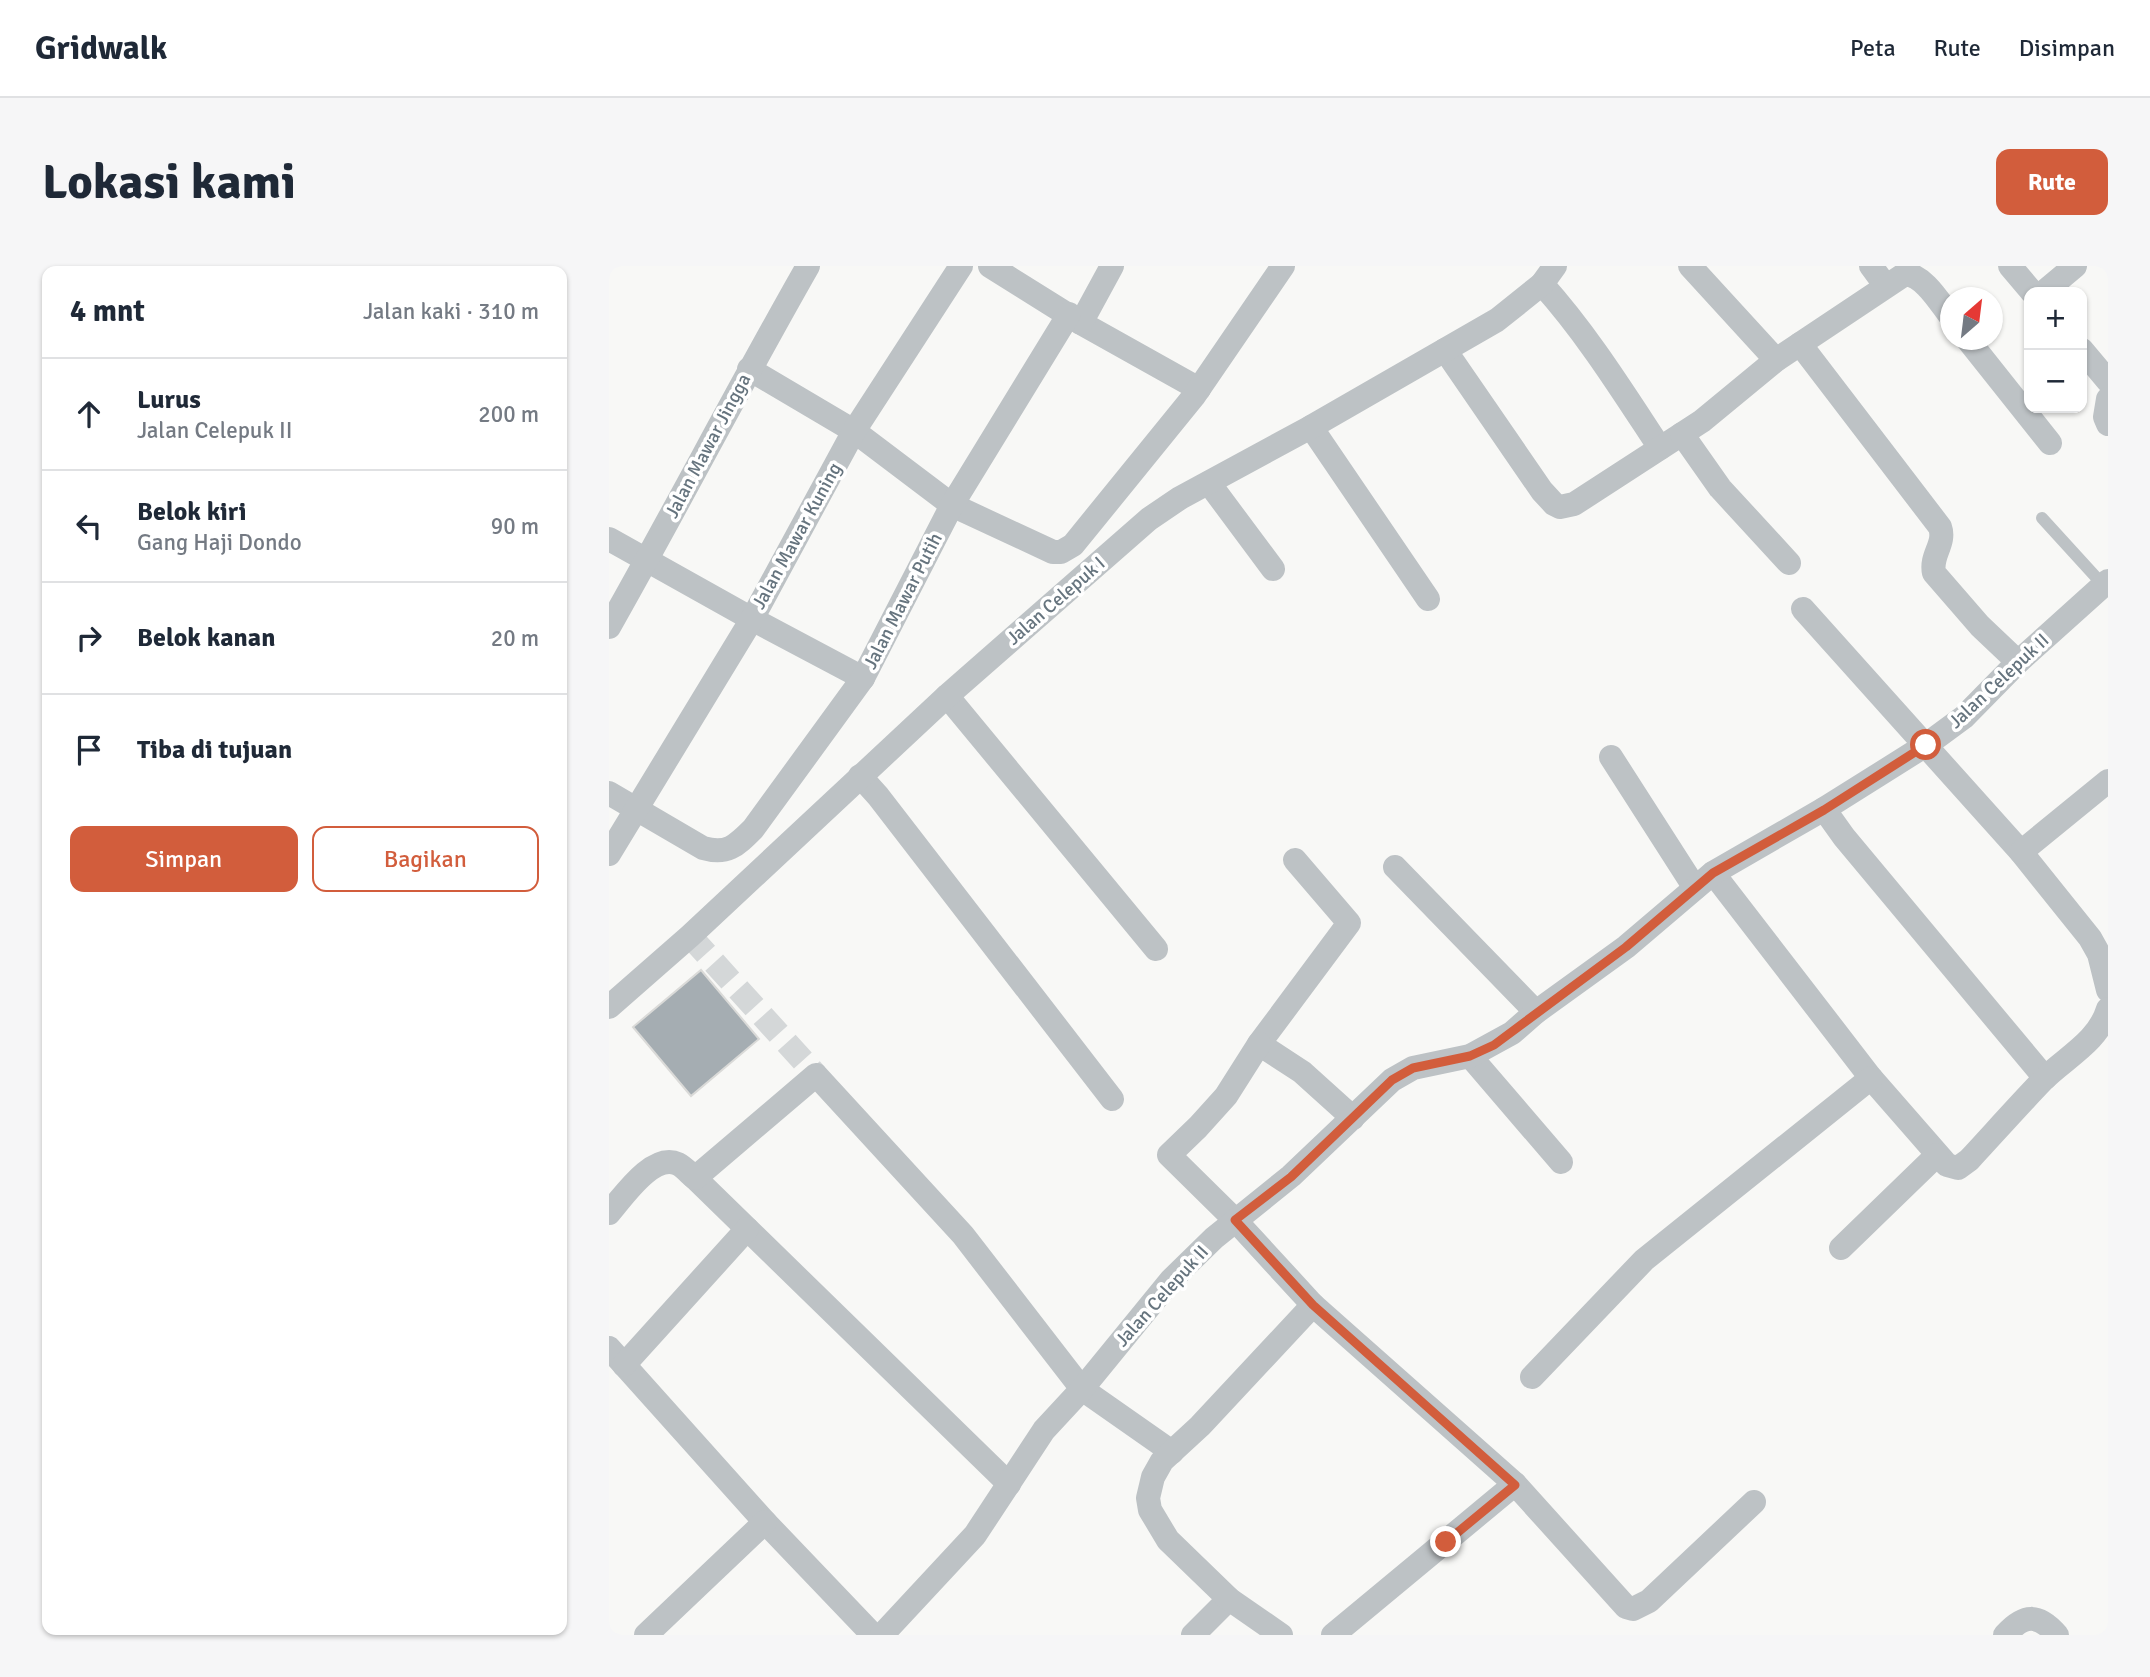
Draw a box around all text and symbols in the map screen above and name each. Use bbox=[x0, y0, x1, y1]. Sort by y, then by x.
text: Gridwalk bbox=[35, 28, 167, 69]
text: Peta bbox=[1850, 33, 1896, 63]
text: Rute bbox=[1934, 33, 1981, 63]
text: Disimpan bbox=[2019, 33, 2115, 63]
button: Rute bbox=[1996, 149, 2108, 215]
text: Lokasi kami bbox=[42, 152, 296, 212]
north arrow bbox=[1940, 287, 2003, 350]
map controls bbox=[2024, 287, 2087, 413]
button: + bbox=[2024, 287, 2087, 350]
text: 4 mnt bbox=[70, 293, 145, 330]
text: Jalan kaki · 310 m bbox=[363, 297, 539, 326]
button: − bbox=[2024, 350, 2087, 413]
street label: Jalan Mawar Jingga bbox=[660, 370, 756, 522]
text: Lurus bbox=[137, 384, 201, 416]
icon: ahead bbox=[70, 395, 108, 433]
text: 200 m bbox=[478, 400, 539, 429]
text: Jalan Celepuk II bbox=[137, 416, 293, 445]
street label: Jalan Mawar Kuning bbox=[747, 459, 847, 613]
text: Belok kiri bbox=[137, 496, 246, 528]
icon: left bbox=[70, 507, 108, 545]
text: 90 m bbox=[491, 512, 539, 541]
text: Gang Haji Dondo bbox=[137, 528, 302, 557]
street label: Jalan Mawar Putih bbox=[858, 529, 948, 673]
street label: Jalan Celepuk I bbox=[1002, 552, 1110, 650]
icon: right bbox=[70, 619, 108, 657]
text: Belok kanan bbox=[137, 622, 275, 654]
text: 20 m bbox=[491, 624, 539, 653]
street label: Jalan Celepuk II bbox=[1944, 628, 2054, 734]
route start bbox=[1910, 729, 1941, 760]
icon: arrive bbox=[70, 731, 108, 769]
text: Tiba di tujuan bbox=[137, 734, 292, 766]
button: Simpan bbox=[70, 826, 298, 892]
button: Bagikan bbox=[312, 826, 539, 892]
street label: Jalan Celepuk II bbox=[1110, 1240, 1214, 1352]
route end bbox=[1430, 1526, 1461, 1557]

